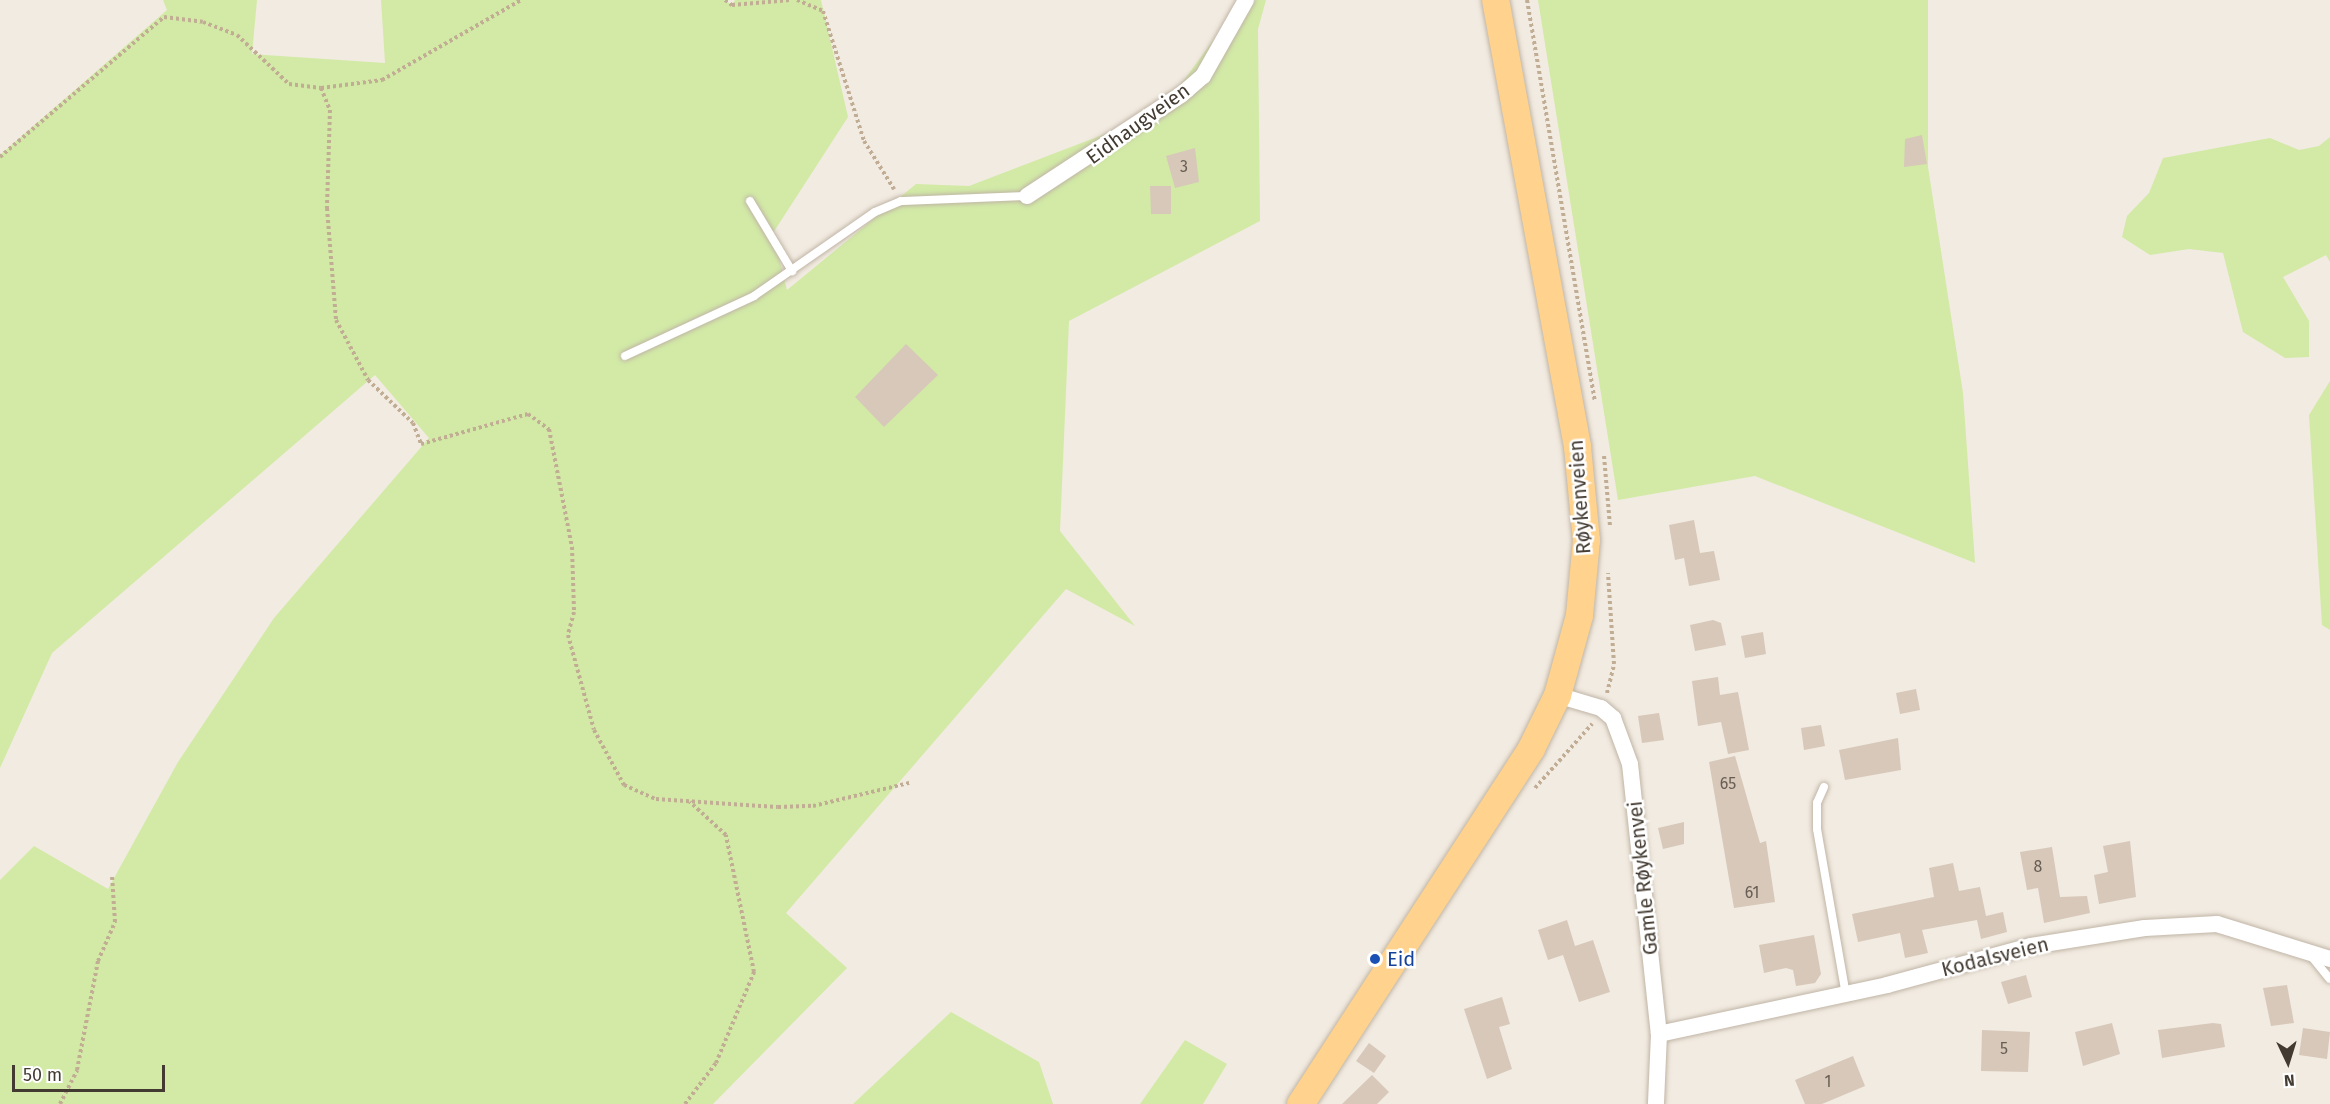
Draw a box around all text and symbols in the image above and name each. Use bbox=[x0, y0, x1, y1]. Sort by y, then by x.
street label: Eidhaugveien bbox=[1082, 78, 1194, 170]
house number: 3 bbox=[1180, 157, 1188, 177]
street label: Røykenveien bbox=[1564, 439, 1596, 555]
house number: 65 bbox=[1720, 774, 1736, 794]
street label: Gamle Røykenvei bbox=[1623, 800, 1663, 956]
house number: 8 bbox=[2034, 857, 2042, 877]
house number: 61 bbox=[1745, 883, 1759, 903]
street label: Kodalsveien bbox=[1939, 932, 2051, 982]
place label: Eid bbox=[1387, 947, 1415, 971]
marker: Eid bbox=[1368, 952, 1382, 966]
north arrow bbox=[2258, 1032, 2318, 1092]
house number: 5 bbox=[2000, 1039, 2008, 1059]
scale bar bbox=[15, 1053, 168, 1091]
text: 50 m bbox=[23, 1064, 62, 1086]
text: N bbox=[2283, 1071, 2295, 1090]
house number: 1 bbox=[1825, 1072, 1831, 1092]

